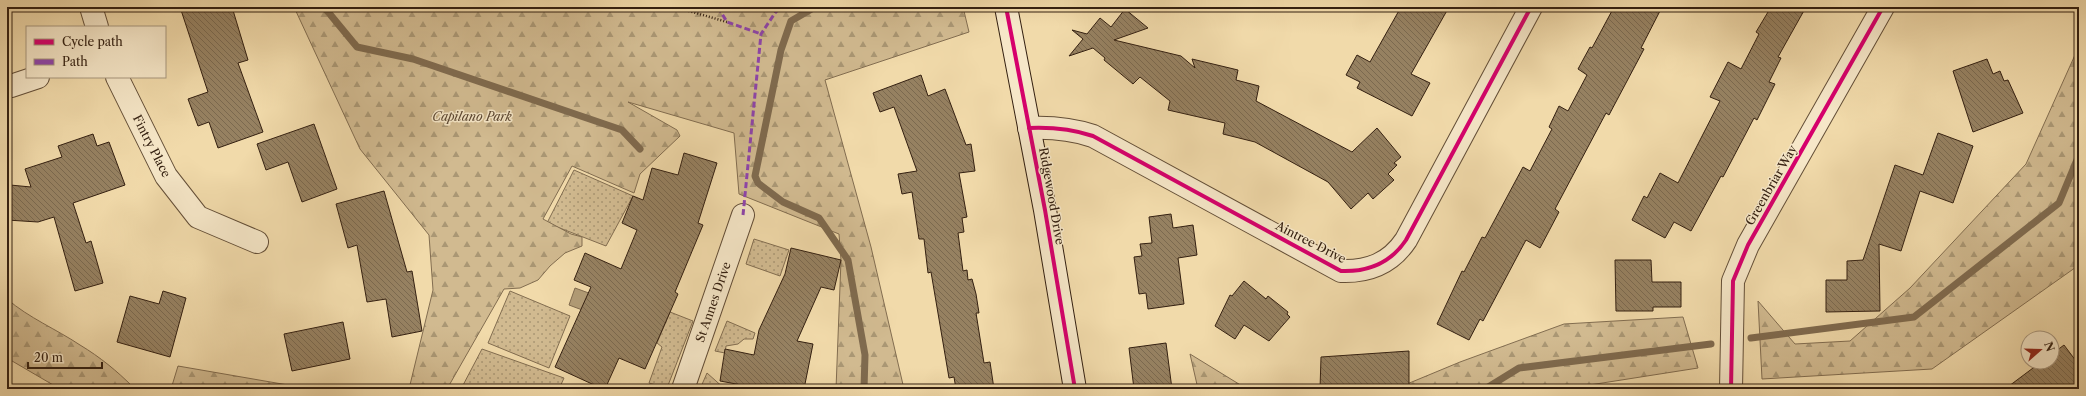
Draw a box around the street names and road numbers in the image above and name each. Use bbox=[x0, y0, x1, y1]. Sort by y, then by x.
street label: Fintry Place bbox=[130, 112, 174, 180]
street label: Greenbriar Way bbox=[1742, 142, 1800, 228]
street label: Ridgewood Drive bbox=[1036, 146, 1068, 246]
street label: Aintree Drive bbox=[1272, 217, 1349, 266]
street label: St Annes Drive bbox=[692, 259, 734, 344]

